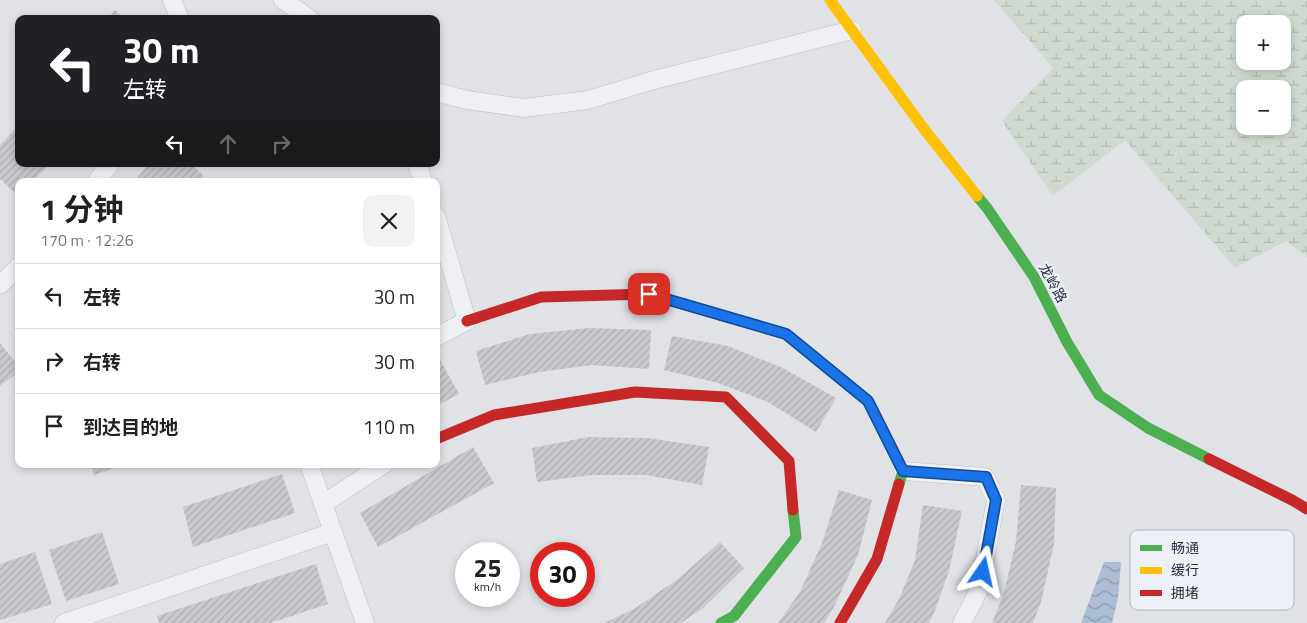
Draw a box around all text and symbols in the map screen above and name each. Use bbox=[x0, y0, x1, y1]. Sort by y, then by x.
map controls bbox=[1236, 15, 1291, 135]
button: + bbox=[1236, 15, 1291, 70]
text: 30 m bbox=[123, 23, 199, 77]
icon: left bbox=[40, 35, 105, 100]
text: 左转 bbox=[123, 72, 167, 106]
button: − bbox=[1236, 80, 1291, 135]
icon: left bbox=[161, 130, 189, 158]
icon: ahead bbox=[214, 130, 242, 158]
icon: right bbox=[267, 130, 295, 158]
text: 1 分钟 bbox=[40, 186, 123, 232]
button: close bbox=[363, 195, 415, 247]
text: 170 m · 12:26 bbox=[40, 228, 134, 252]
street label: 龙岭路 bbox=[1034, 259, 1073, 306]
pin bbox=[628, 273, 670, 315]
icon: arrive bbox=[635, 280, 663, 308]
icon: left bbox=[40, 282, 68, 310]
text: 左转 bbox=[83, 282, 121, 311]
text: 30 m bbox=[374, 282, 415, 311]
icon: right bbox=[40, 347, 68, 375]
text: 右转 bbox=[83, 347, 121, 376]
text: 30 m bbox=[374, 347, 415, 376]
icon: arrive bbox=[40, 412, 68, 440]
text: 到达目的地 bbox=[83, 412, 178, 441]
text: 110 m bbox=[363, 412, 415, 441]
legend bbox=[1130, 530, 1294, 610]
text: 畅通 bbox=[1171, 537, 1199, 558]
speed limit sign: 30 bbox=[530, 542, 595, 607]
position arrow bbox=[956, 545, 1008, 597]
text: 25 bbox=[473, 549, 502, 587]
text: 缓行 bbox=[1171, 559, 1199, 580]
text: km/h bbox=[474, 577, 501, 596]
text: 拥堵 bbox=[1171, 582, 1199, 603]

